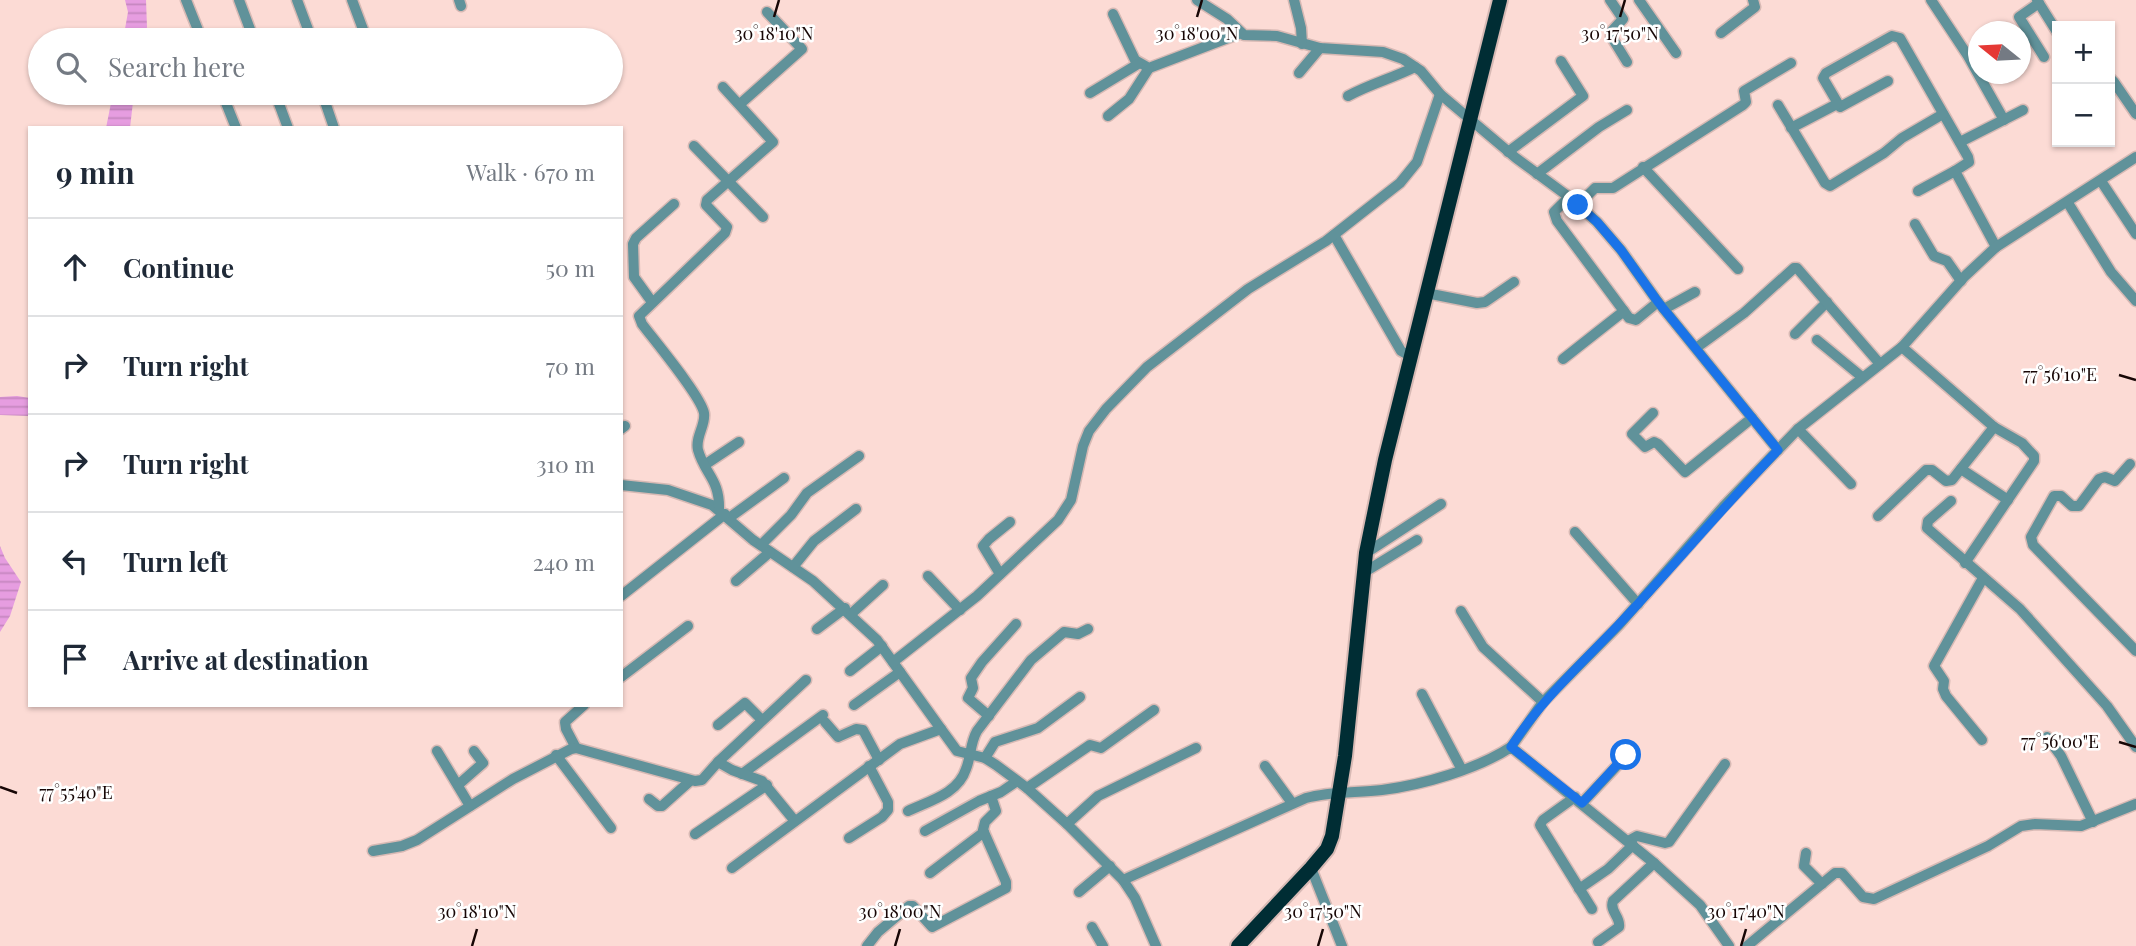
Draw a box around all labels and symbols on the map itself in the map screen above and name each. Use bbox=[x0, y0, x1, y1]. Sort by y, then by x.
text: 30°18'10"N bbox=[734, 21, 814, 45]
text: 30°18'00"N bbox=[1156, 21, 1239, 45]
text: 30°17'50"N bbox=[1581, 21, 1659, 45]
north arrow bbox=[1968, 21, 2031, 84]
route end bbox=[1562, 189, 1593, 220]
text: 77°56'10"E bbox=[2023, 362, 2097, 386]
text: 77°56'00"E bbox=[2021, 729, 2099, 753]
route start bbox=[1610, 739, 1641, 770]
text: 77°55'40"E bbox=[39, 780, 113, 804]
text: 30°18'10"N bbox=[437, 899, 517, 923]
text: 30°18'00"N bbox=[859, 899, 942, 923]
text: 30°17'50"N bbox=[1284, 899, 1362, 923]
text: 30°17'40"N bbox=[1707, 899, 1785, 923]

